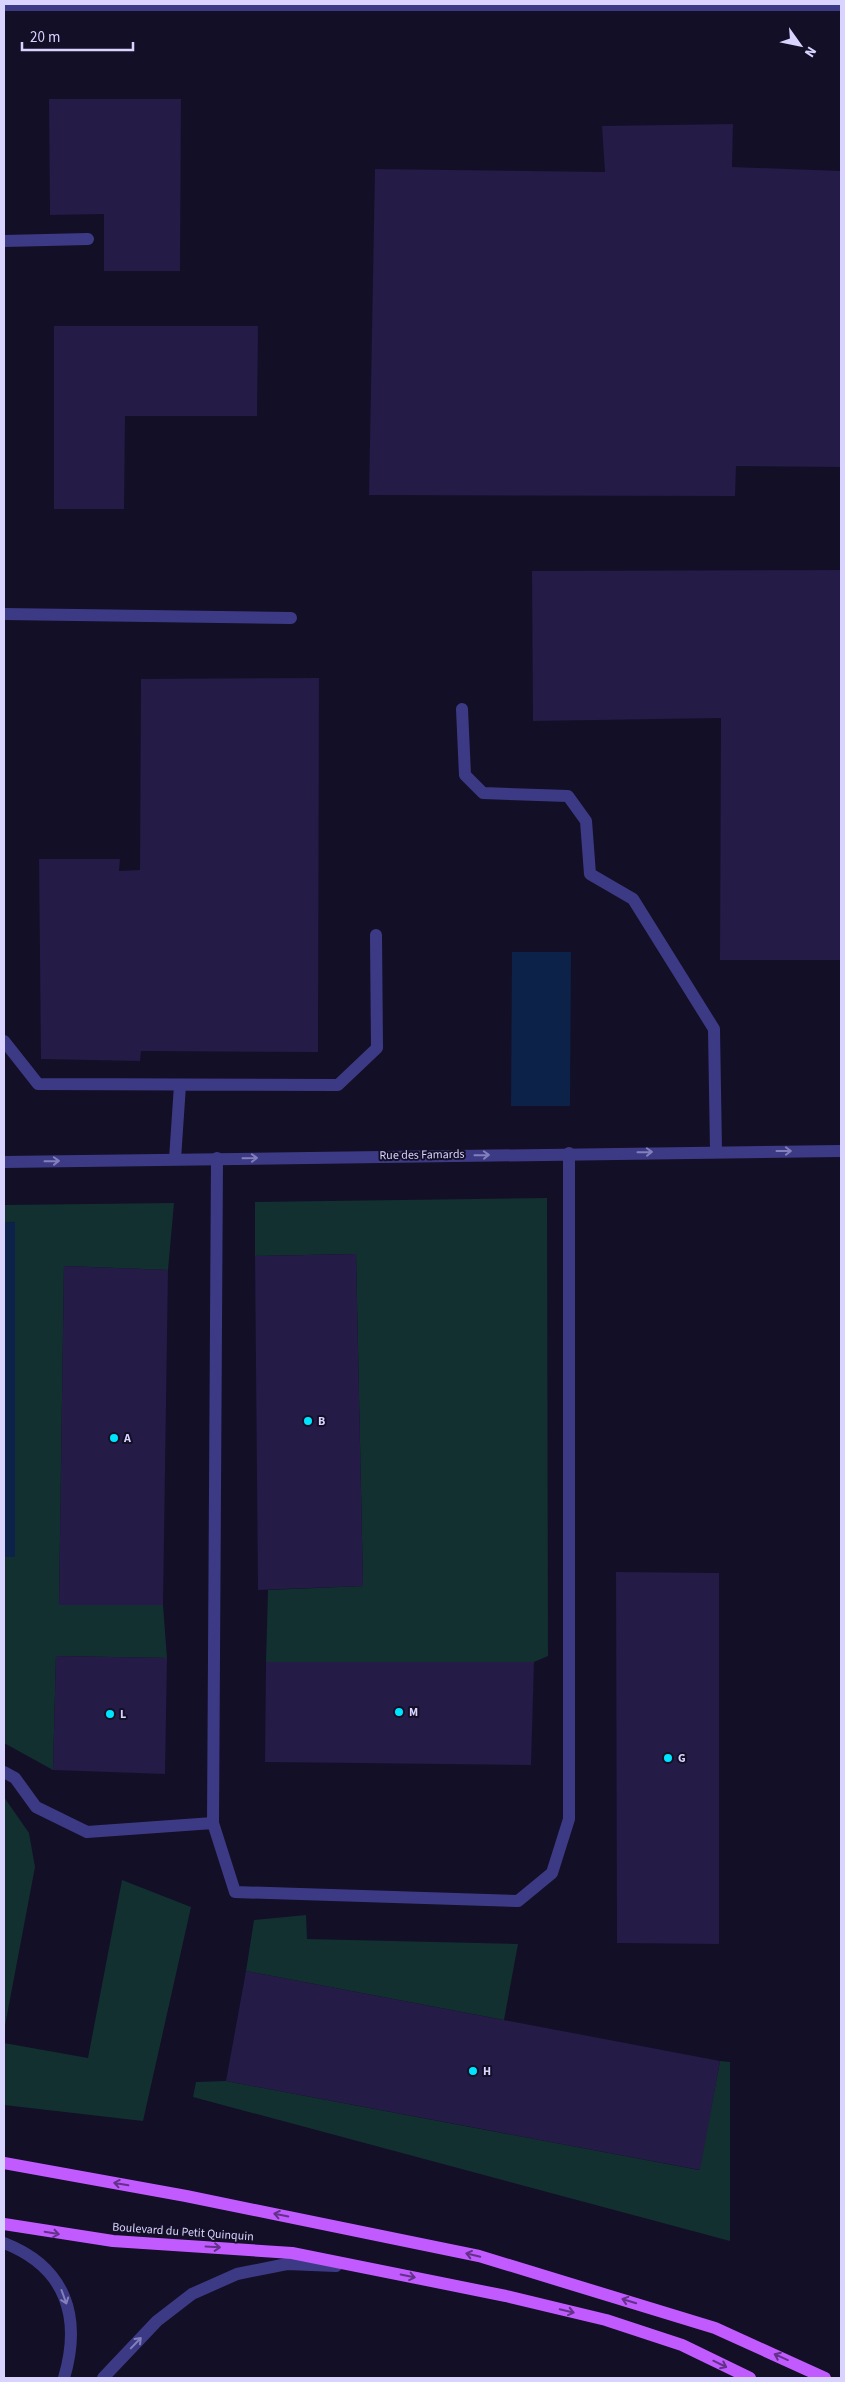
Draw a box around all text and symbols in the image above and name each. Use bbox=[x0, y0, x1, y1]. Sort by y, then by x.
scale bar bbox=[22, 20, 134, 52]
north arrow bbox=[775, 20, 825, 70]
text: 20 m bbox=[30, 27, 60, 48]
text: N bbox=[799, 42, 821, 61]
street label: Rue des Famards bbox=[379, 1146, 465, 1164]
one-way arrow bbox=[776, 1146, 792, 1156]
one-way arrow bbox=[636, 1147, 653, 1157]
one-way arrow bbox=[474, 1150, 490, 1159]
one-way arrow bbox=[242, 1153, 258, 1163]
one-way arrow bbox=[44, 1156, 60, 1166]
place label: B bbox=[318, 1413, 325, 1430]
marker: B bbox=[302, 1415, 314, 1427]
place label: A bbox=[123, 1430, 131, 1447]
marker: A bbox=[108, 1432, 120, 1444]
place label: M bbox=[409, 1704, 418, 1721]
place label: L bbox=[120, 1706, 126, 1723]
marker: M bbox=[393, 1706, 405, 1718]
marker: L bbox=[104, 1708, 116, 1720]
place label: G bbox=[678, 1750, 686, 1767]
marker: G bbox=[662, 1752, 674, 1764]
place label: H bbox=[483, 2063, 491, 2080]
marker: H bbox=[467, 2065, 479, 2077]
one-way arrow bbox=[113, 2179, 129, 2189]
one-way arrow bbox=[273, 2210, 289, 2219]
street label: Boulevard du Petit Quinquin bbox=[112, 2219, 254, 2245]
one-way arrow bbox=[43, 2228, 59, 2238]
one-way arrow bbox=[205, 2243, 221, 2252]
one-way arrow bbox=[465, 2250, 481, 2259]
one-way arrow bbox=[400, 2272, 416, 2282]
one-way arrow bbox=[60, 2288, 69, 2304]
one-way arrow bbox=[621, 2295, 637, 2305]
one-way arrow bbox=[558, 2306, 574, 2316]
one-way arrow bbox=[130, 2337, 143, 2349]
one-way arrow bbox=[774, 2351, 789, 2361]
one-way arrow bbox=[712, 2359, 727, 2369]

